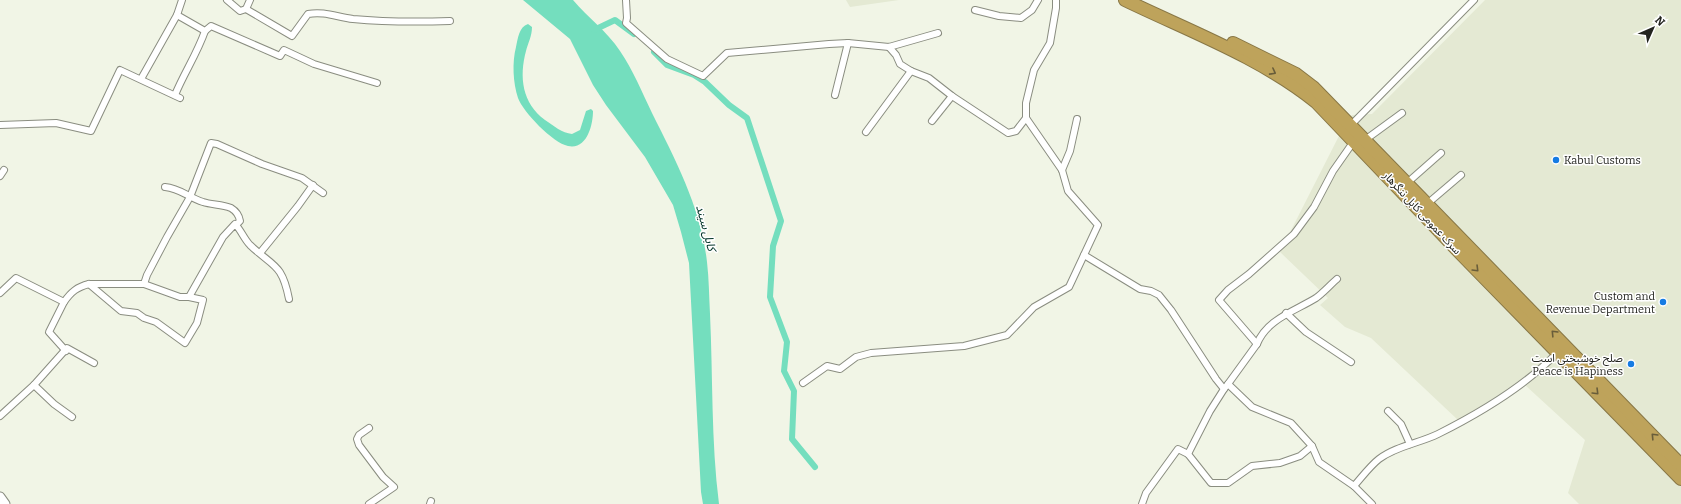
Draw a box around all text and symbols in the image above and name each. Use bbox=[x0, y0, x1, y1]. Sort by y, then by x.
north arrow bbox=[1633, 8, 1673, 48]
text: N bbox=[1652, 14, 1668, 29]
one-way arrow bbox=[1269, 67, 1276, 75]
place label: Kabul Customs bbox=[1564, 154, 1641, 167]
marker: Kabul Customs bbox=[1551, 155, 1561, 165]
street label: سرک عمومی کابل ننگرهار bbox=[1380, 168, 1464, 257]
water label: کابل سيند bbox=[693, 203, 719, 255]
one-way arrow bbox=[1471, 264, 1479, 272]
place label: Custom and Revenue Department bbox=[1546, 290, 1655, 316]
marker: Custom and Revenue Department bbox=[1658, 297, 1668, 307]
one-way arrow bbox=[1551, 330, 1559, 338]
place label: صلح خوشبختی است Peace is Hapiness bbox=[1532, 352, 1623, 378]
marker: صلح خوشبختی است Peace is Hapiness bbox=[1626, 359, 1636, 369]
one-way arrow bbox=[1591, 387, 1599, 395]
one-way arrow bbox=[1651, 433, 1659, 441]

